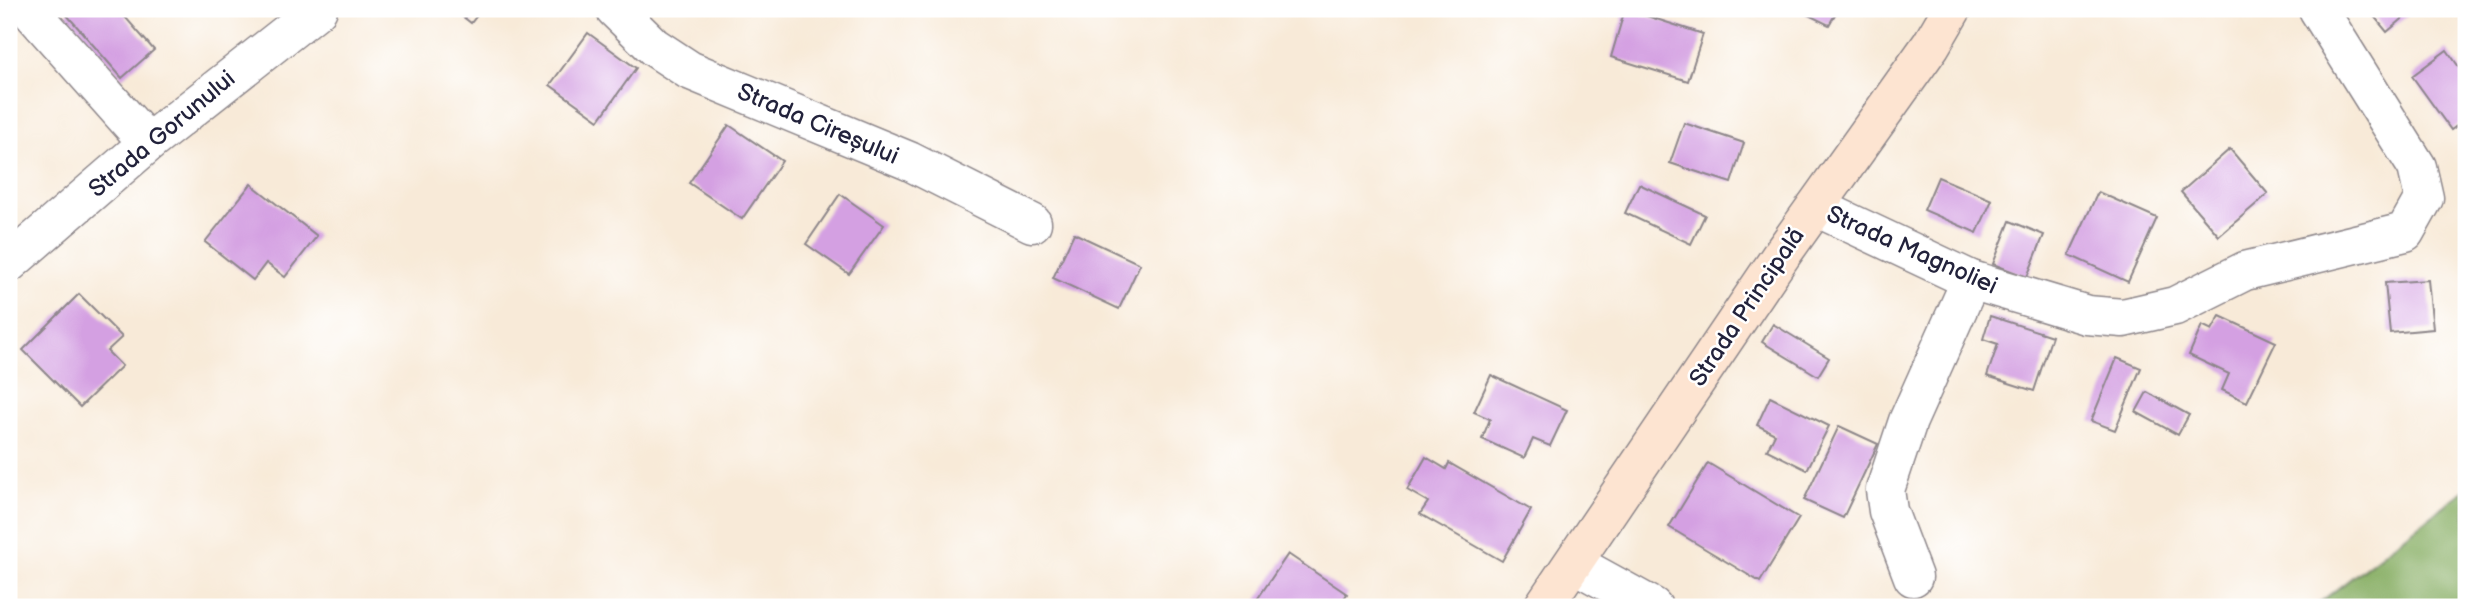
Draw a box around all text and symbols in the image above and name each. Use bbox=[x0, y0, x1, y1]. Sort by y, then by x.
street label: Strada Gorunului bbox=[83, 64, 241, 204]
street label: Strada Cireșului bbox=[733, 77, 903, 171]
street label: Strada Magnoliei bbox=[1822, 199, 2002, 301]
street label: Strada Principală bbox=[1683, 222, 1811, 392]

